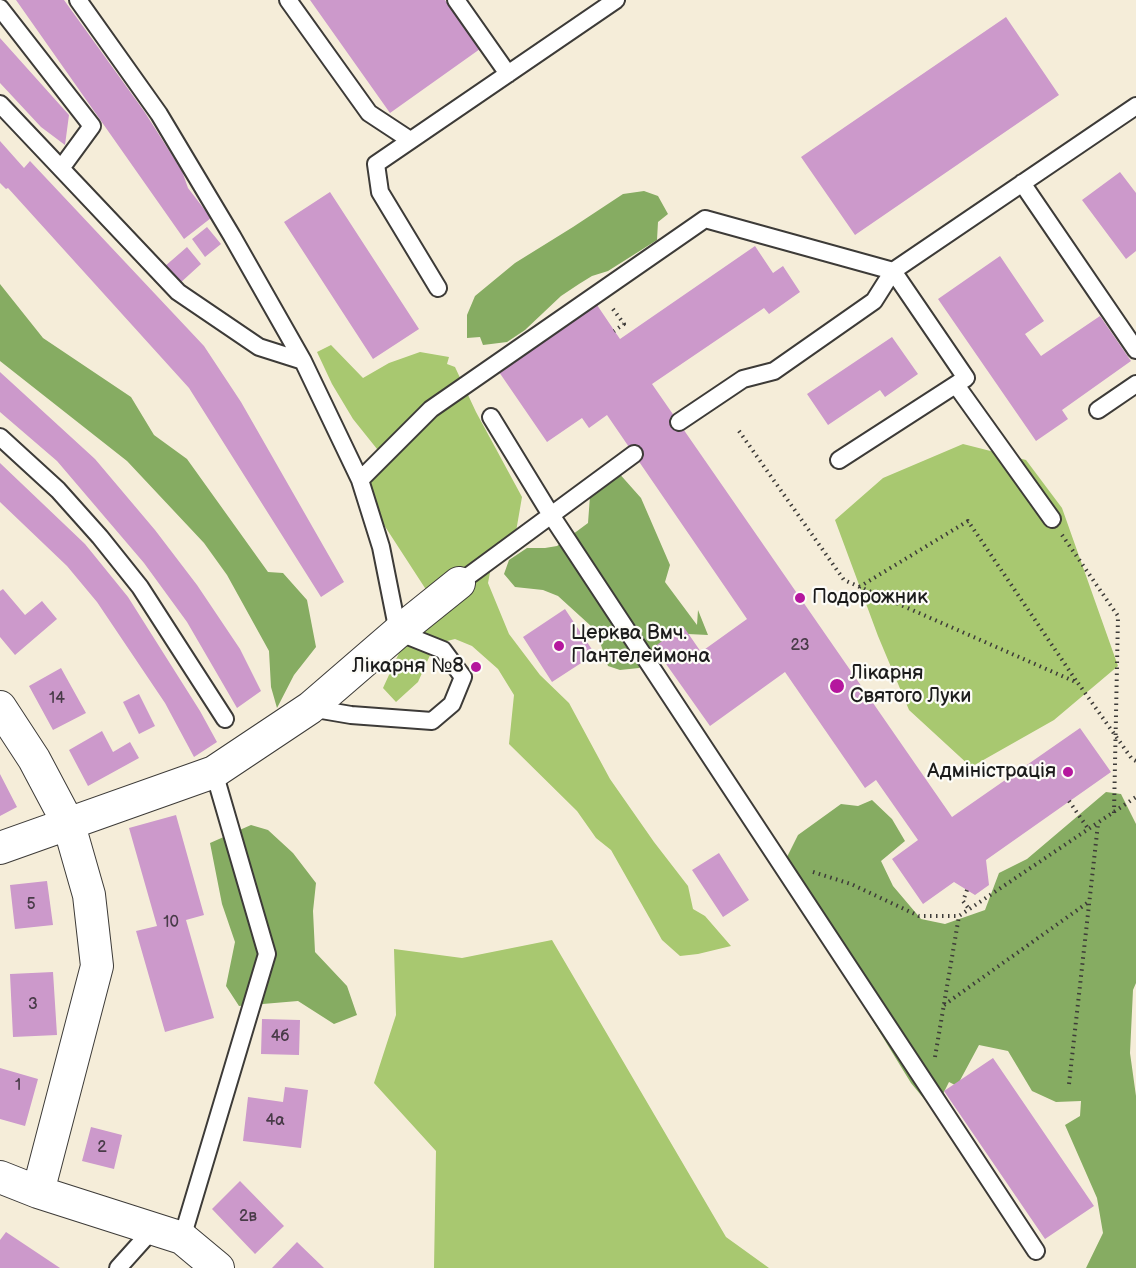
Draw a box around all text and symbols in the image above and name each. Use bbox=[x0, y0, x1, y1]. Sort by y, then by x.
place label: Подорожник bbox=[812, 586, 928, 610]
marker: Подорожник bbox=[793, 591, 807, 605]
place label: Церква Вмч. Пантелеймона bbox=[571, 622, 710, 669]
house number: 23 bbox=[791, 636, 809, 656]
marker: Церква Вмч. Пантелеймона bbox=[552, 639, 566, 653]
place label: Лікарня №8 bbox=[352, 655, 464, 679]
marker: Лікарня №8 bbox=[469, 660, 483, 674]
place label: Лікарня Святого Луки bbox=[850, 662, 971, 709]
marker: Лікарня Святого Луки bbox=[828, 677, 846, 695]
house number: 14 bbox=[49, 689, 65, 709]
place label: Адміністрація bbox=[927, 760, 1056, 784]
marker: Адміністрація bbox=[1061, 765, 1075, 779]
house number: 5 bbox=[26, 895, 36, 915]
house number: 10 bbox=[163, 913, 179, 933]
house number: 3 bbox=[28, 995, 38, 1015]
house number: 4б bbox=[271, 1027, 289, 1047]
house number: 1 bbox=[15, 1076, 21, 1096]
house number: 4а bbox=[265, 1111, 285, 1131]
house number: 2 bbox=[97, 1138, 107, 1158]
house number: 2в bbox=[239, 1207, 257, 1227]

